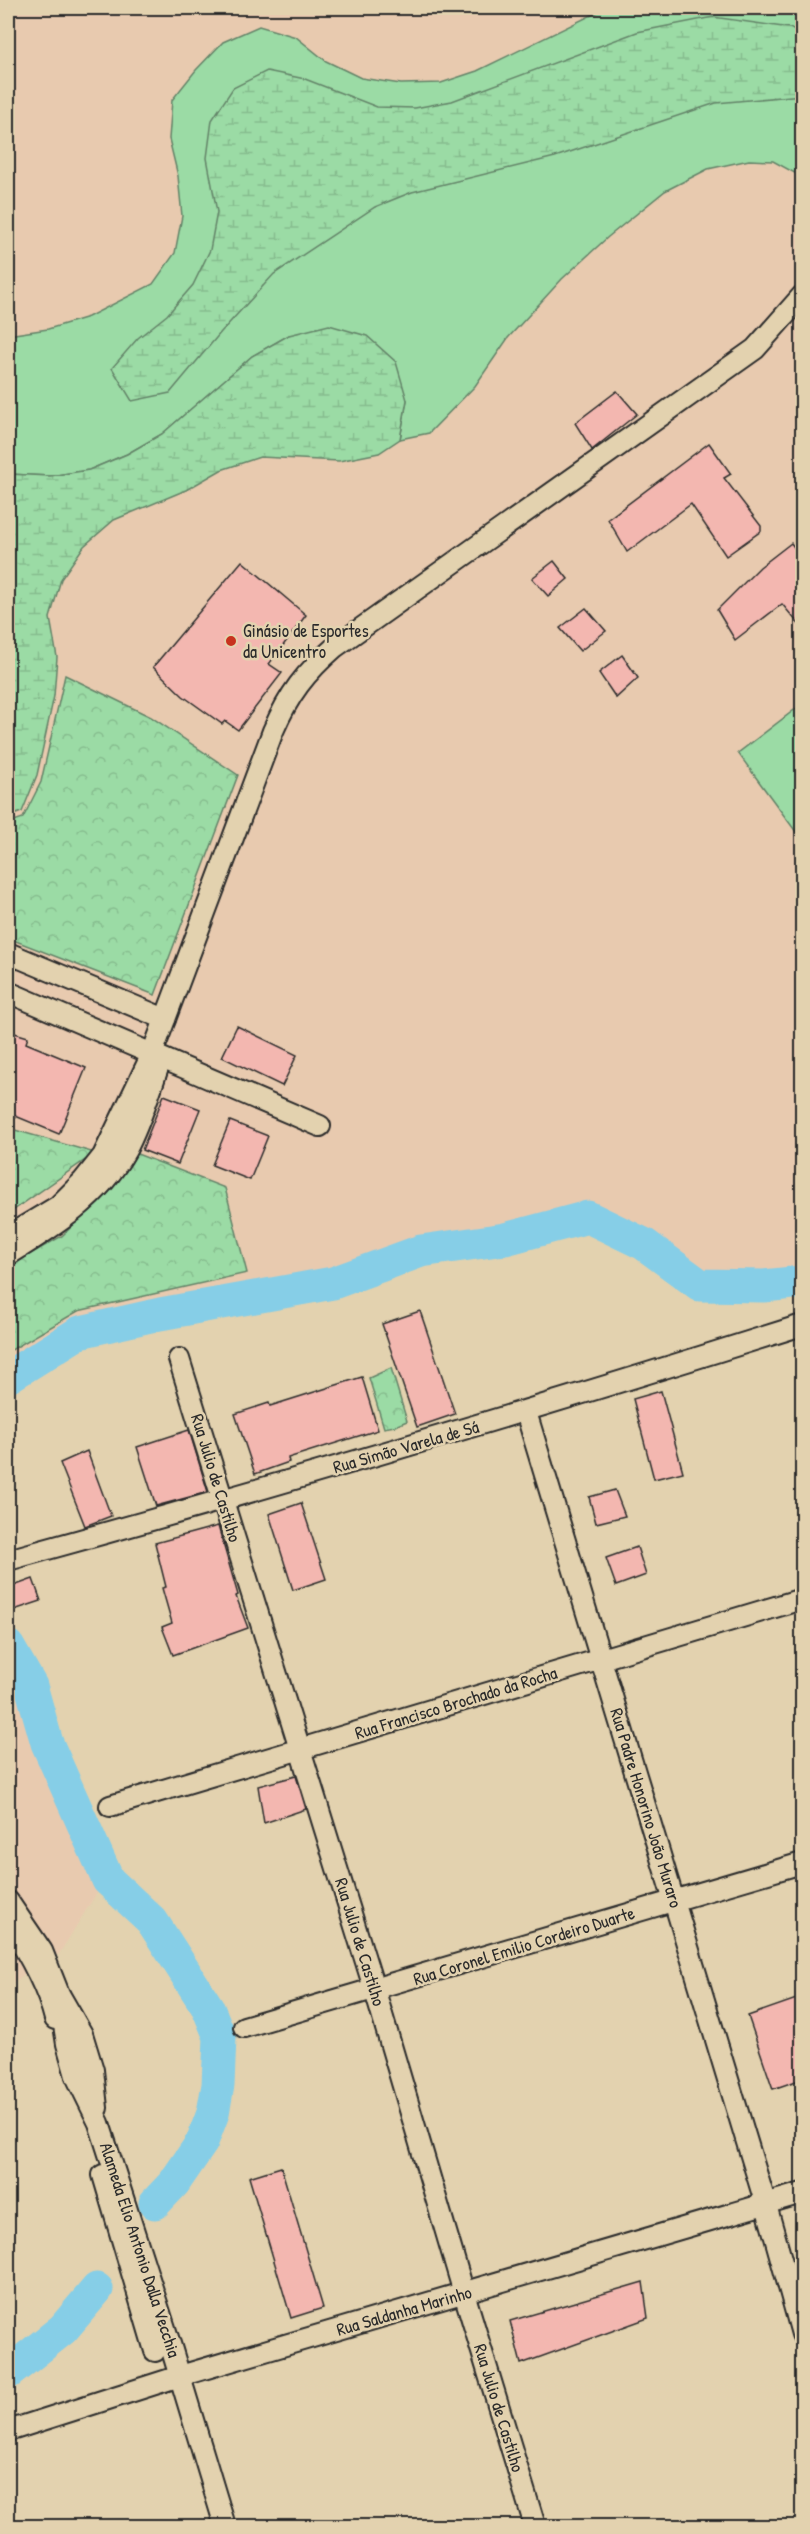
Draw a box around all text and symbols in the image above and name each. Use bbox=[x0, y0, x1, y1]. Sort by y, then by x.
place label: Ginásio de Esportes da Unicentro bbox=[243, 618, 369, 664]
marker: Ginásio de Esportes da Unicentro bbox=[224, 634, 238, 648]
street label: Rua Julio de Castilho bbox=[185, 1411, 248, 1545]
street label: Rua Simão Varela de Sá bbox=[330, 1414, 482, 1479]
street label: Rua Francisco Brochado da Rocha bbox=[352, 1660, 560, 1745]
street label: Rua Padre Honorino João Muraro bbox=[604, 1705, 689, 1911]
street label: Rua Julio de Castilho bbox=[329, 1875, 392, 2009]
street label: Rua Coronel Emilio Cordeiro Duarte bbox=[410, 1900, 638, 1991]
street label: Alameda Elio Antonio Dalla Vecchia bbox=[94, 2139, 187, 2361]
street label: Rua Saldanha Marinho bbox=[333, 2279, 474, 2342]
street label: Rua Julio de Castilho bbox=[468, 2341, 531, 2475]

